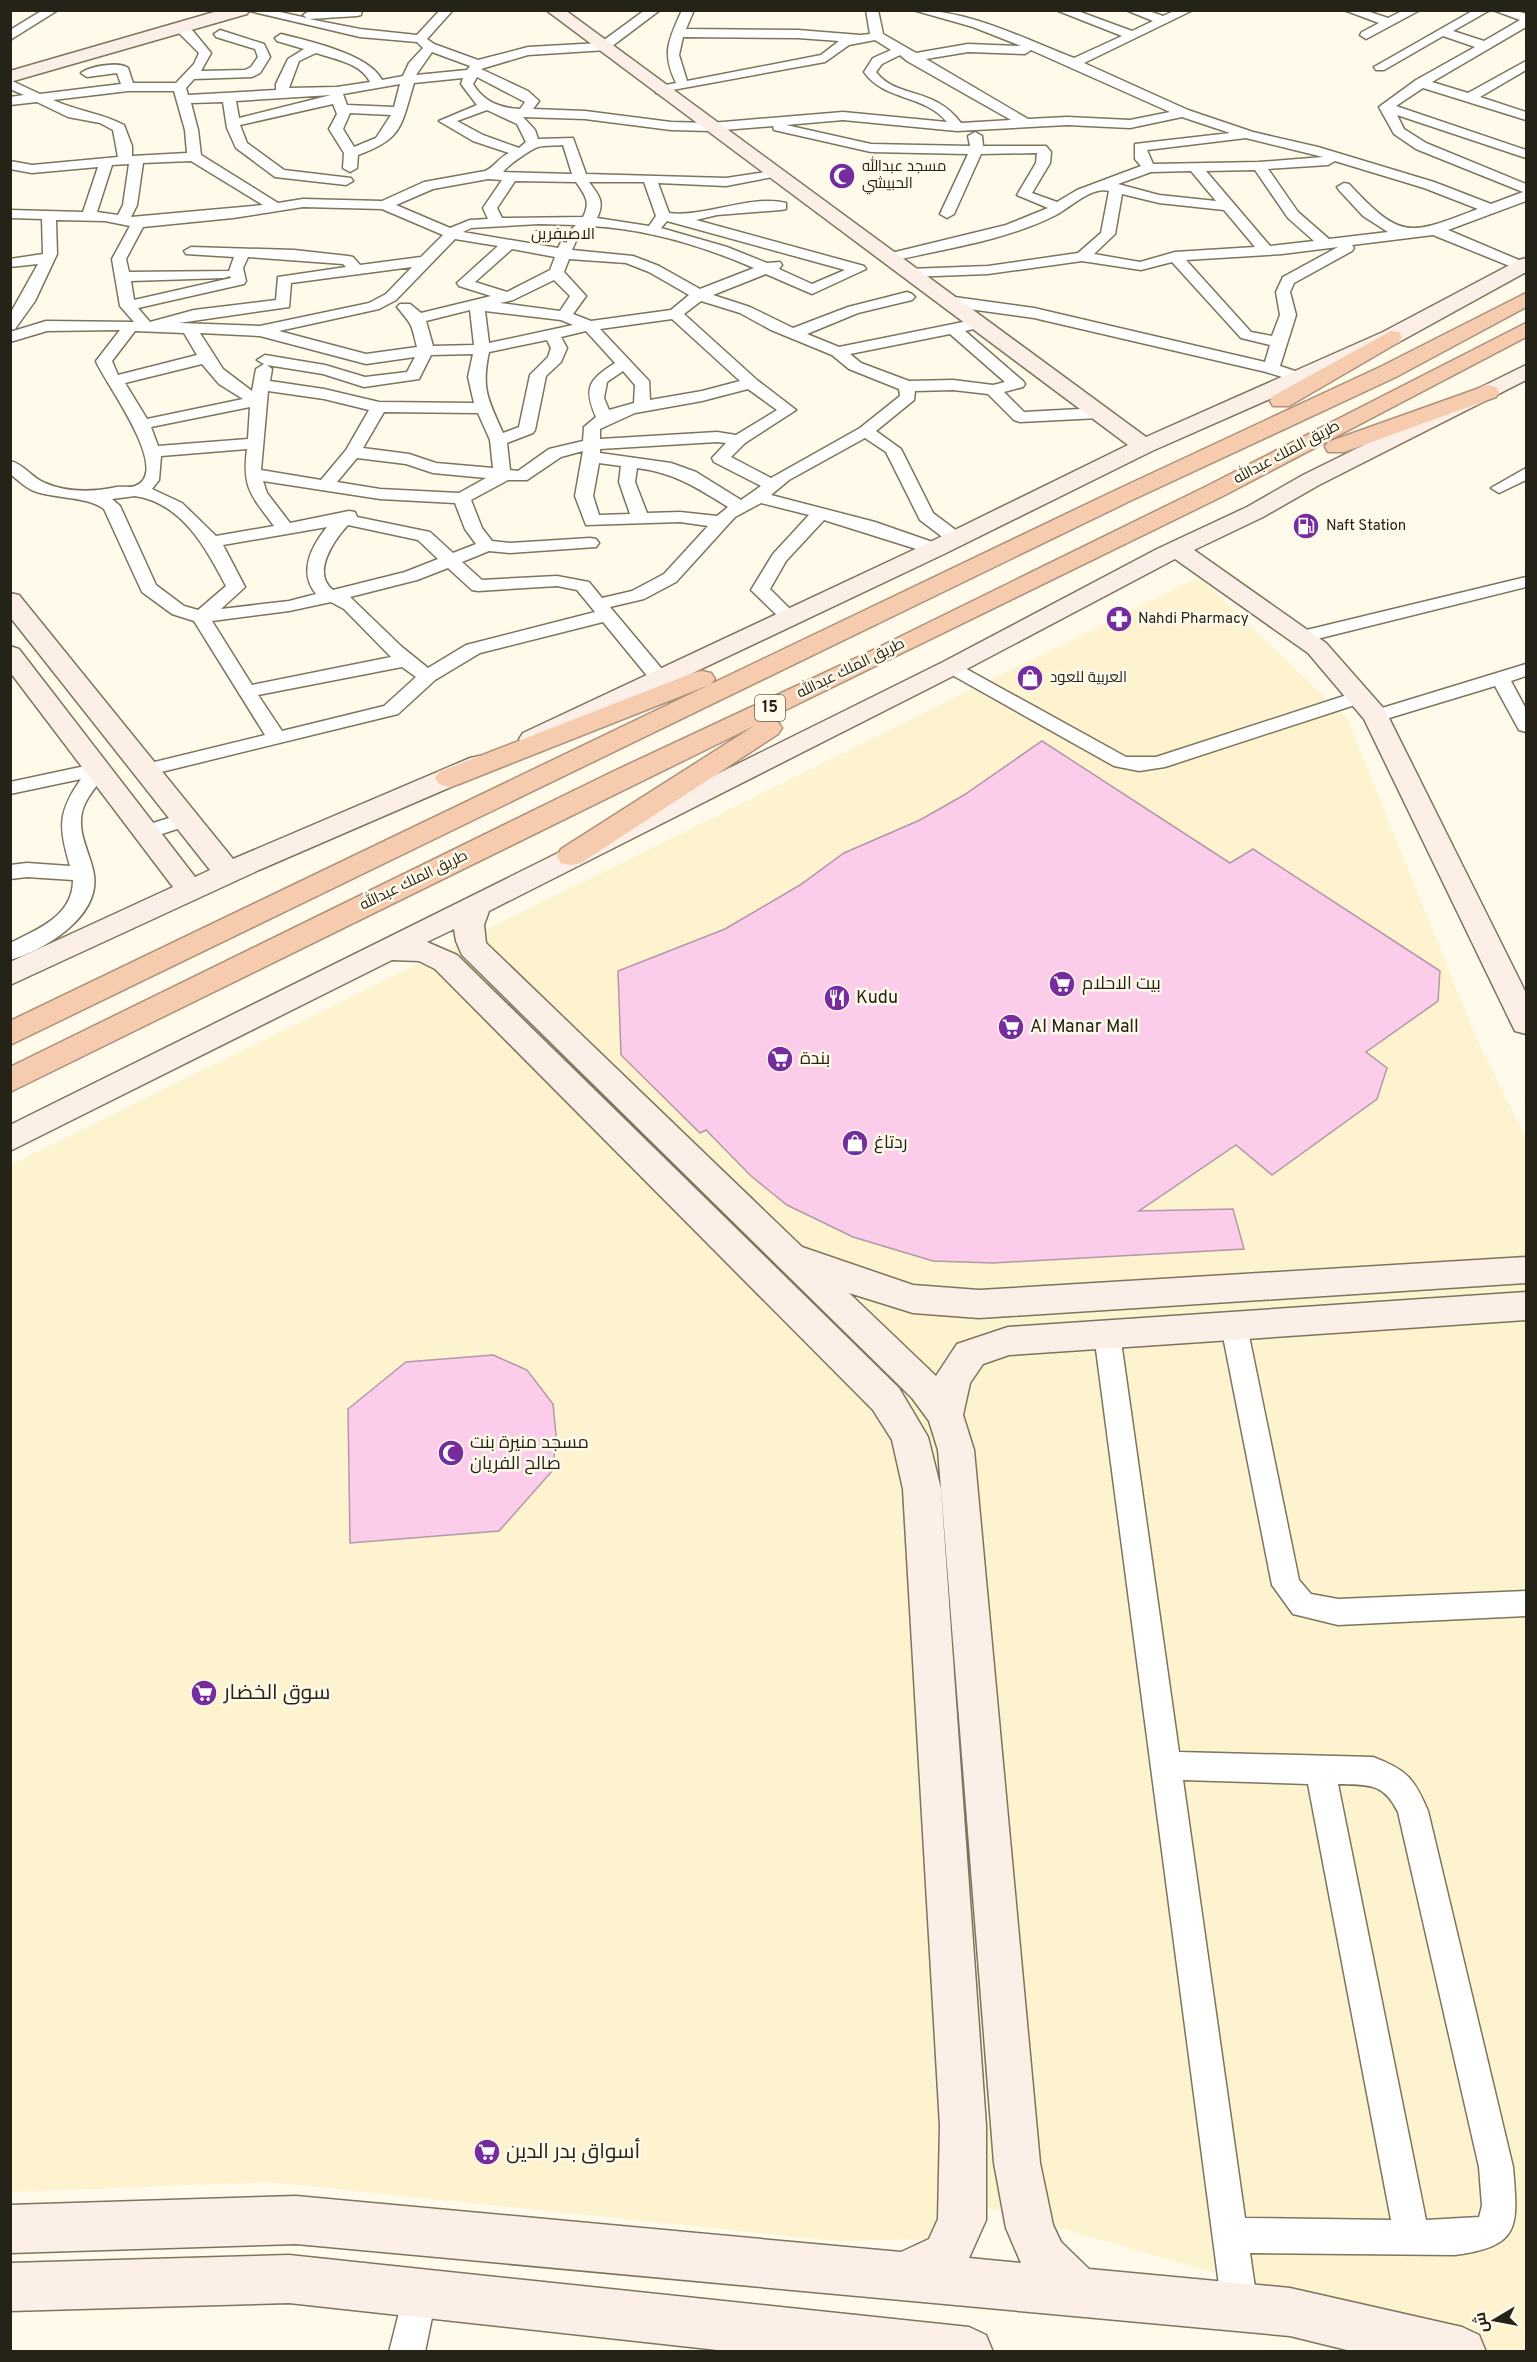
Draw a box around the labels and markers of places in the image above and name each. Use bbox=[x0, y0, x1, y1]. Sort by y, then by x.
place label: مسجد عبدالله الحبيشي bbox=[862, 156, 946, 195]
mosque icon: مسجد عبدالله الحبيشي bbox=[827, 161, 857, 191]
fuel station icon: Naft Station bbox=[1291, 511, 1321, 541]
place label: Naft Station bbox=[1326, 517, 1406, 536]
pharmacy icon: Nahdi Pharmacy bbox=[1104, 604, 1134, 634]
place label: Nahdi Pharmacy bbox=[1138, 610, 1249, 629]
shop icon: العربية للعود bbox=[1015, 663, 1045, 693]
place label: العربية للعود bbox=[1050, 669, 1127, 688]
supermarket icon: بيت الاحلام bbox=[1047, 969, 1077, 999]
place label: بيت الاحلام bbox=[1082, 973, 1161, 996]
restaurant icon: Kudu bbox=[822, 983, 852, 1013]
place label: Kudu bbox=[856, 987, 898, 1010]
supermarket icon: Al Manar Mall bbox=[996, 1012, 1026, 1042]
place label: Al Manar Mall bbox=[1030, 1016, 1139, 1039]
supermarket icon: بندة bbox=[765, 1044, 795, 1074]
place label: بندة bbox=[800, 1048, 830, 1071]
shop icon: ردتاغ bbox=[840, 1128, 870, 1158]
place label: ردتاغ bbox=[874, 1132, 907, 1155]
place label: مسجد منيرة بنت صالح الفريان bbox=[470, 1432, 589, 1476]
mosque icon: مسجد منيرة بنت صالح الفريان bbox=[436, 1438, 466, 1468]
supermarket icon: سوق الخضار bbox=[189, 1678, 219, 1708]
place label: سوق الخضار bbox=[223, 1680, 330, 1707]
supermarket icon: أسواق بدر الدين bbox=[472, 2137, 502, 2167]
place label: أسواق بدر الدين bbox=[506, 2138, 640, 2166]

